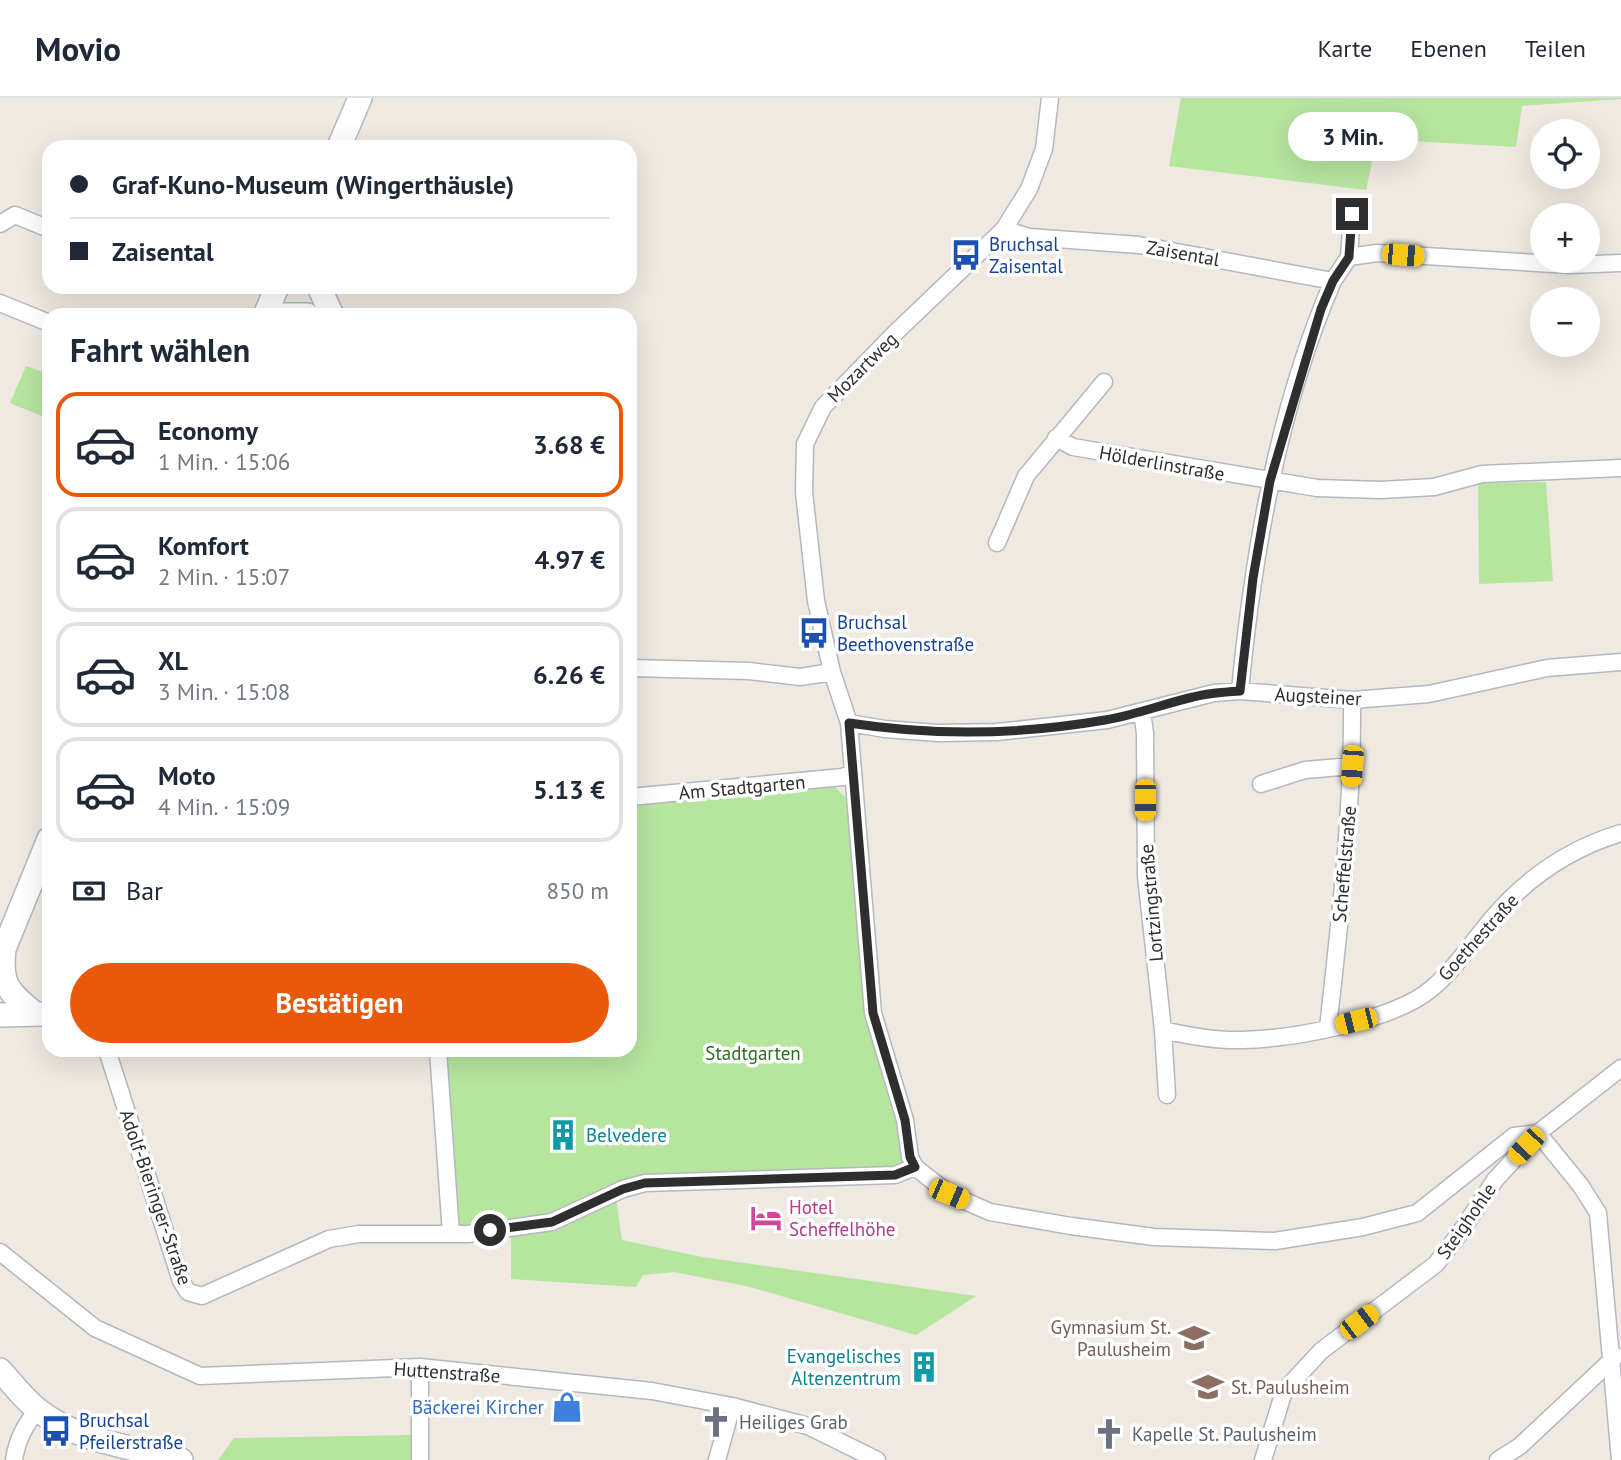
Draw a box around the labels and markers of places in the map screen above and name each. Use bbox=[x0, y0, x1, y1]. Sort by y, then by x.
place label: Bruchsal Zaisental bbox=[989, 232, 1063, 278]
bus stop icon: Bruchsal Zaisental bbox=[949, 238, 983, 272]
place label: Bruchsal Beethovenstraße bbox=[837, 610, 974, 656]
bus stop icon: Bruchsal Beethovenstraße bbox=[797, 616, 831, 650]
building icon: Belvedere bbox=[546, 1118, 580, 1152]
place label: Belvedere bbox=[586, 1123, 667, 1147]
place label: Hotel Scheffelhöhe bbox=[789, 1195, 895, 1241]
hotel icon: Hotel Scheffelhöhe bbox=[749, 1201, 783, 1235]
place label: Gymnasium St. Paulusheim bbox=[1051, 1315, 1171, 1361]
school or university icon: Gymnasium St. Paulusheim bbox=[1177, 1321, 1211, 1355]
place label: Evangelisches Altenzentrum bbox=[787, 1344, 901, 1390]
building icon: Evangelisches Altenzentrum bbox=[907, 1350, 941, 1384]
school or university icon: St. Paulusheim bbox=[1191, 1370, 1225, 1404]
place label: St. Paulusheim bbox=[1231, 1375, 1349, 1399]
shop icon: Bäckerei Kircher bbox=[550, 1390, 584, 1424]
place label: Bäckerei Kircher bbox=[412, 1395, 545, 1419]
church icon: Heiliges Grab bbox=[699, 1405, 733, 1439]
place label: Bruchsal Pfeilerstraße bbox=[79, 1408, 183, 1454]
place label: Heiliges Grab bbox=[739, 1410, 848, 1434]
bus stop icon: Bruchsal Pfeilerstraße bbox=[39, 1414, 73, 1448]
church icon: Kapelle St. Paulusheim bbox=[1092, 1417, 1126, 1451]
place label: Kapelle St. Paulusheim bbox=[1132, 1422, 1317, 1446]

